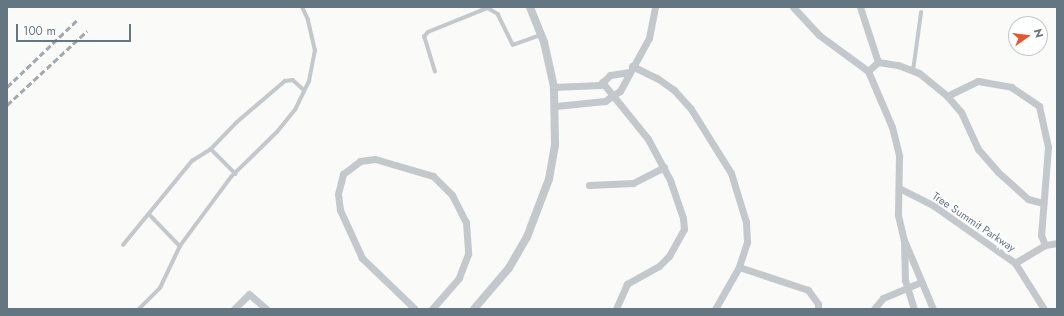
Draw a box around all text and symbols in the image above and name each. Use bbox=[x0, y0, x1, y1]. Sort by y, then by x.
scale bar bbox=[18, 16, 133, 42]
north arrow bbox=[1008, 16, 1048, 56]
text: 100 m bbox=[23, 22, 56, 40]
text: N bbox=[1030, 27, 1047, 40]
street label: Tree Summit Parkway bbox=[930, 189, 1018, 255]

